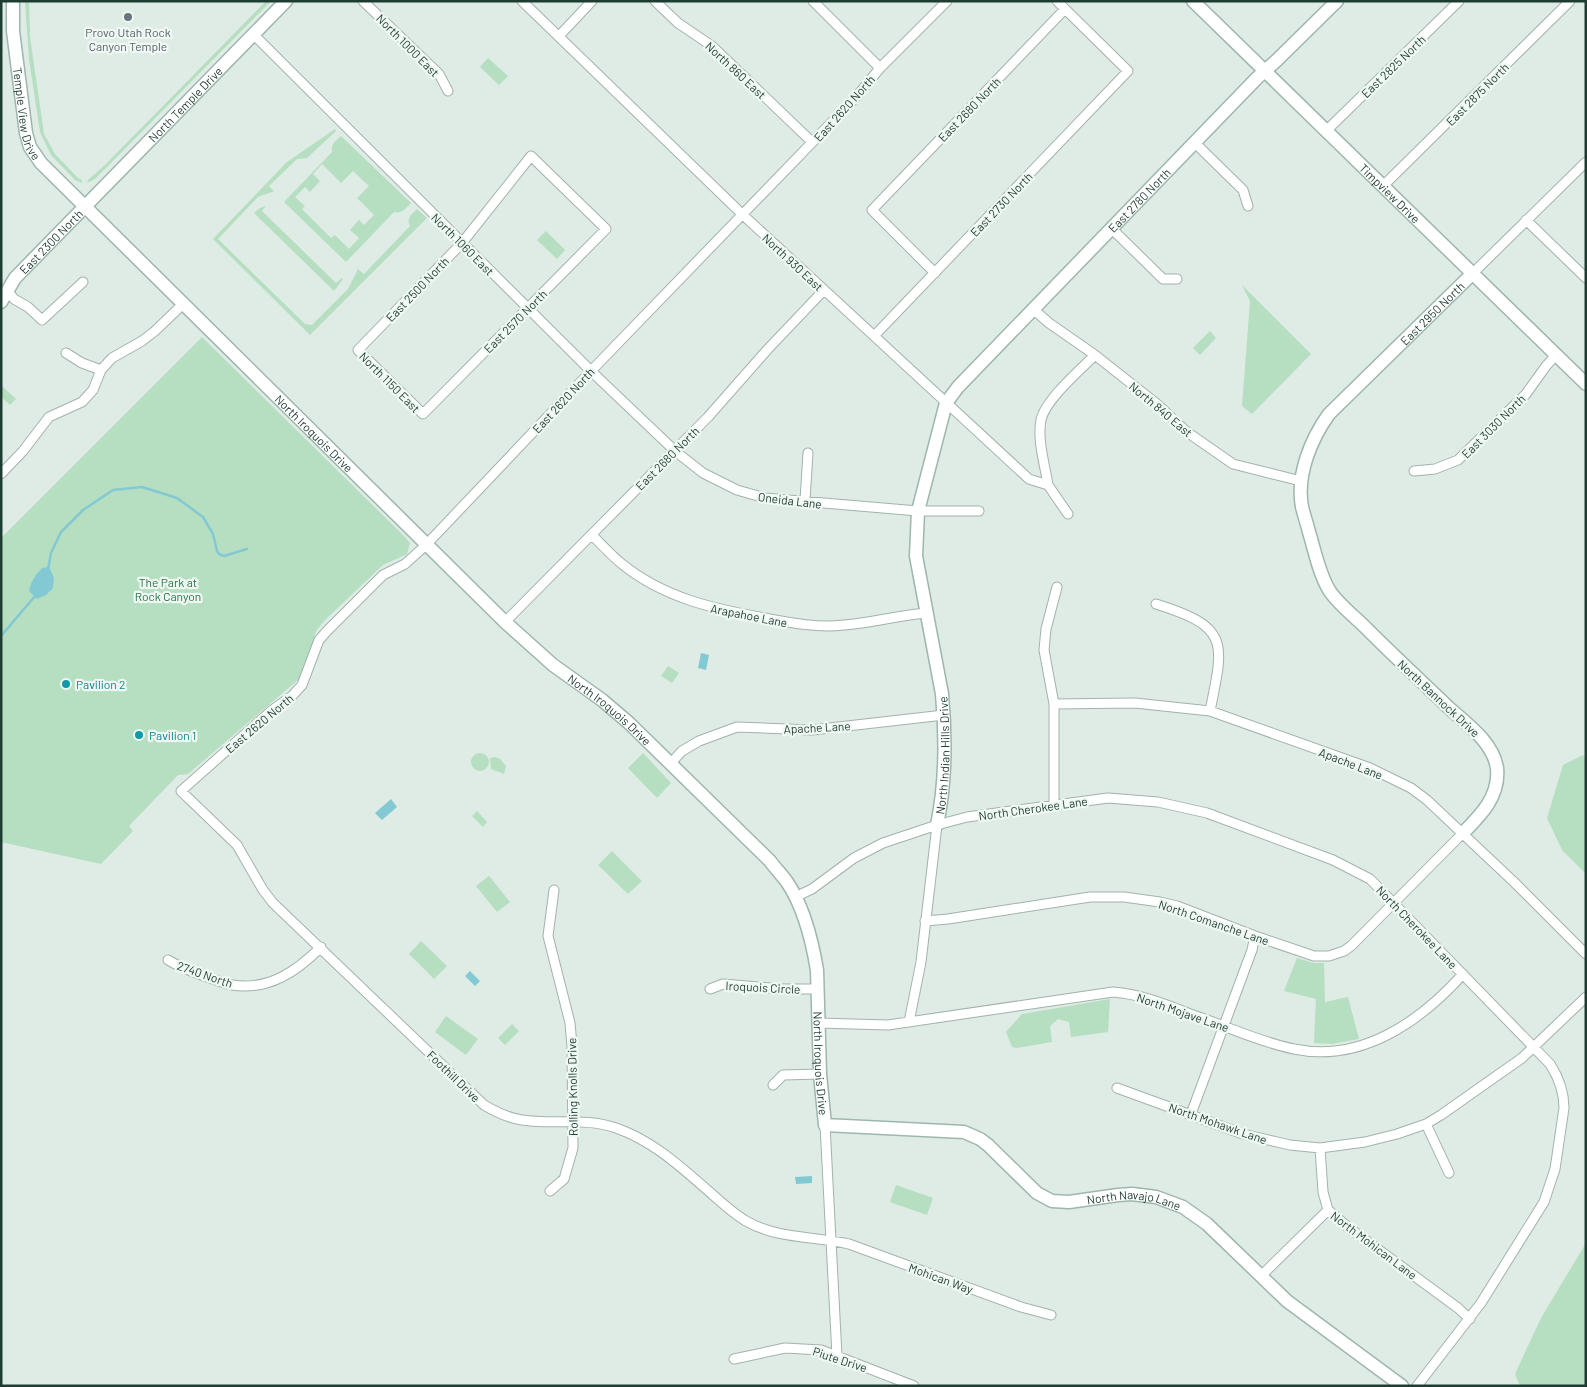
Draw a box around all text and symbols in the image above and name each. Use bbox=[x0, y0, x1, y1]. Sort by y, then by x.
marker: Provo Utah Rock Canyon Temple bbox=[122, 11, 134, 23]
street label: North 1000 East bbox=[374, 11, 442, 79]
place label: Provo Utah Rock Canyon Temple bbox=[85, 25, 171, 53]
street label: East 2825 North bbox=[1358, 32, 1428, 100]
street label: North 860 East bbox=[703, 38, 769, 102]
street label: East 2875 North bbox=[1443, 60, 1511, 128]
street label: North Temple Drive bbox=[145, 64, 225, 145]
street label: Temple View Drive bbox=[11, 66, 44, 163]
street label: East 2620 North bbox=[811, 72, 877, 144]
street label: East 2680 North bbox=[935, 74, 1003, 144]
street label: Timpview Drive bbox=[1357, 160, 1423, 226]
street label: East 2780 North bbox=[1105, 165, 1173, 235]
street label: East 2730 North bbox=[967, 169, 1035, 239]
street label: East 2300 North bbox=[16, 206, 85, 277]
street label: North 1060 East bbox=[429, 210, 497, 278]
street label: North 930 East bbox=[760, 230, 826, 294]
street label: East 2500 North bbox=[383, 254, 451, 324]
street label: East 2950 North bbox=[1397, 279, 1467, 348]
street label: East 2570 North bbox=[481, 287, 549, 355]
street label: North 1150 East bbox=[357, 349, 423, 415]
street label: East 2620 North bbox=[529, 364, 597, 436]
street label: North 840 East bbox=[1127, 379, 1195, 439]
street label: East 3030 North bbox=[1458, 391, 1528, 461]
street label: North Iroquois Drive bbox=[272, 392, 356, 475]
street label: East 2680 North bbox=[632, 423, 702, 493]
street label: Oneida Lane bbox=[757, 489, 823, 511]
park label: The Park at Rock Canyon bbox=[135, 575, 201, 603]
street label: Arapahoe Lane bbox=[709, 601, 789, 629]
street label: North Bannock Drive bbox=[1395, 656, 1483, 740]
street label: North Iroquois Drive bbox=[565, 671, 654, 748]
place label: Pavilion 2 bbox=[76, 677, 126, 691]
marker: Pavilion 2 bbox=[60, 678, 72, 690]
street label: East 2620 North bbox=[222, 691, 296, 755]
street label: North Indian Hills Drive bbox=[932, 696, 952, 815]
street label: Apache Lane bbox=[783, 718, 851, 736]
place label: Pavilion 1 bbox=[149, 728, 196, 742]
marker: Pavilion 1 bbox=[133, 729, 145, 741]
street label: Apache Lane bbox=[1317, 744, 1385, 782]
street label: North Cherokee Lane bbox=[978, 793, 1088, 823]
street label: North Cherokee Lane bbox=[1374, 883, 1460, 971]
street label: North Comanche Lane bbox=[1157, 897, 1271, 947]
street label: 2740 North bbox=[175, 958, 235, 990]
street label: Iroquois Circle bbox=[725, 978, 801, 996]
street label: North Mojave Lane bbox=[1135, 990, 1231, 1034]
street label: North Iroquois Drive bbox=[811, 1011, 831, 1116]
street label: Rolling Knolls Drive bbox=[564, 1038, 580, 1136]
street label: Foothill Drive bbox=[425, 1047, 483, 1105]
street label: North Mohawk Lane bbox=[1167, 1100, 1269, 1146]
street label: North Navajo Lane bbox=[1086, 1187, 1183, 1213]
street label: North Mohican Lane bbox=[1328, 1208, 1420, 1282]
street label: Mohican Way bbox=[907, 1260, 976, 1296]
street label: Piute Drive bbox=[811, 1344, 869, 1374]

